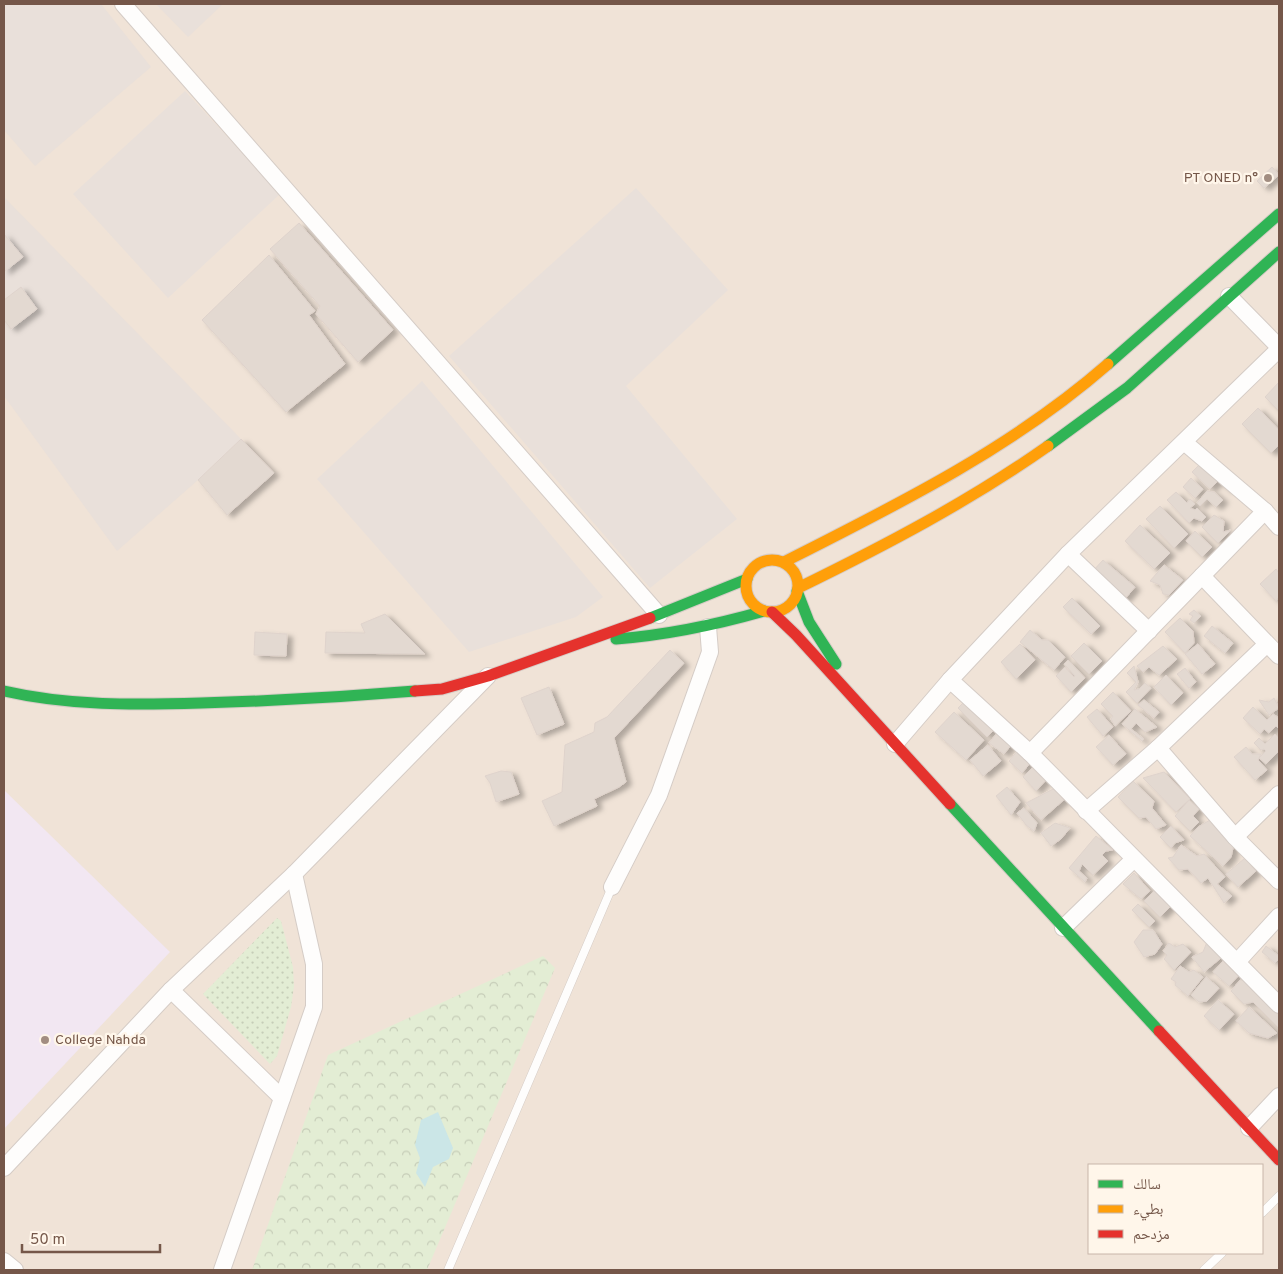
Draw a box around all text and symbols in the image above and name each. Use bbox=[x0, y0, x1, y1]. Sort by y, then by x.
place label: PT ONED n° bbox=[1184, 170, 1258, 187]
marker: PT ONED n° bbox=[1262, 172, 1274, 184]
place label: College Nahda bbox=[55, 1032, 146, 1049]
marker: College Nahda bbox=[39, 1034, 51, 1046]
legend bbox=[1088, 1164, 1263, 1254]
text: سالك bbox=[1133, 1176, 1161, 1195]
text: بطيء bbox=[1133, 1201, 1163, 1221]
scale bar bbox=[22, 1222, 160, 1254]
text: مزدحم bbox=[1133, 1226, 1170, 1245]
text: 50 m bbox=[30, 1231, 65, 1250]

